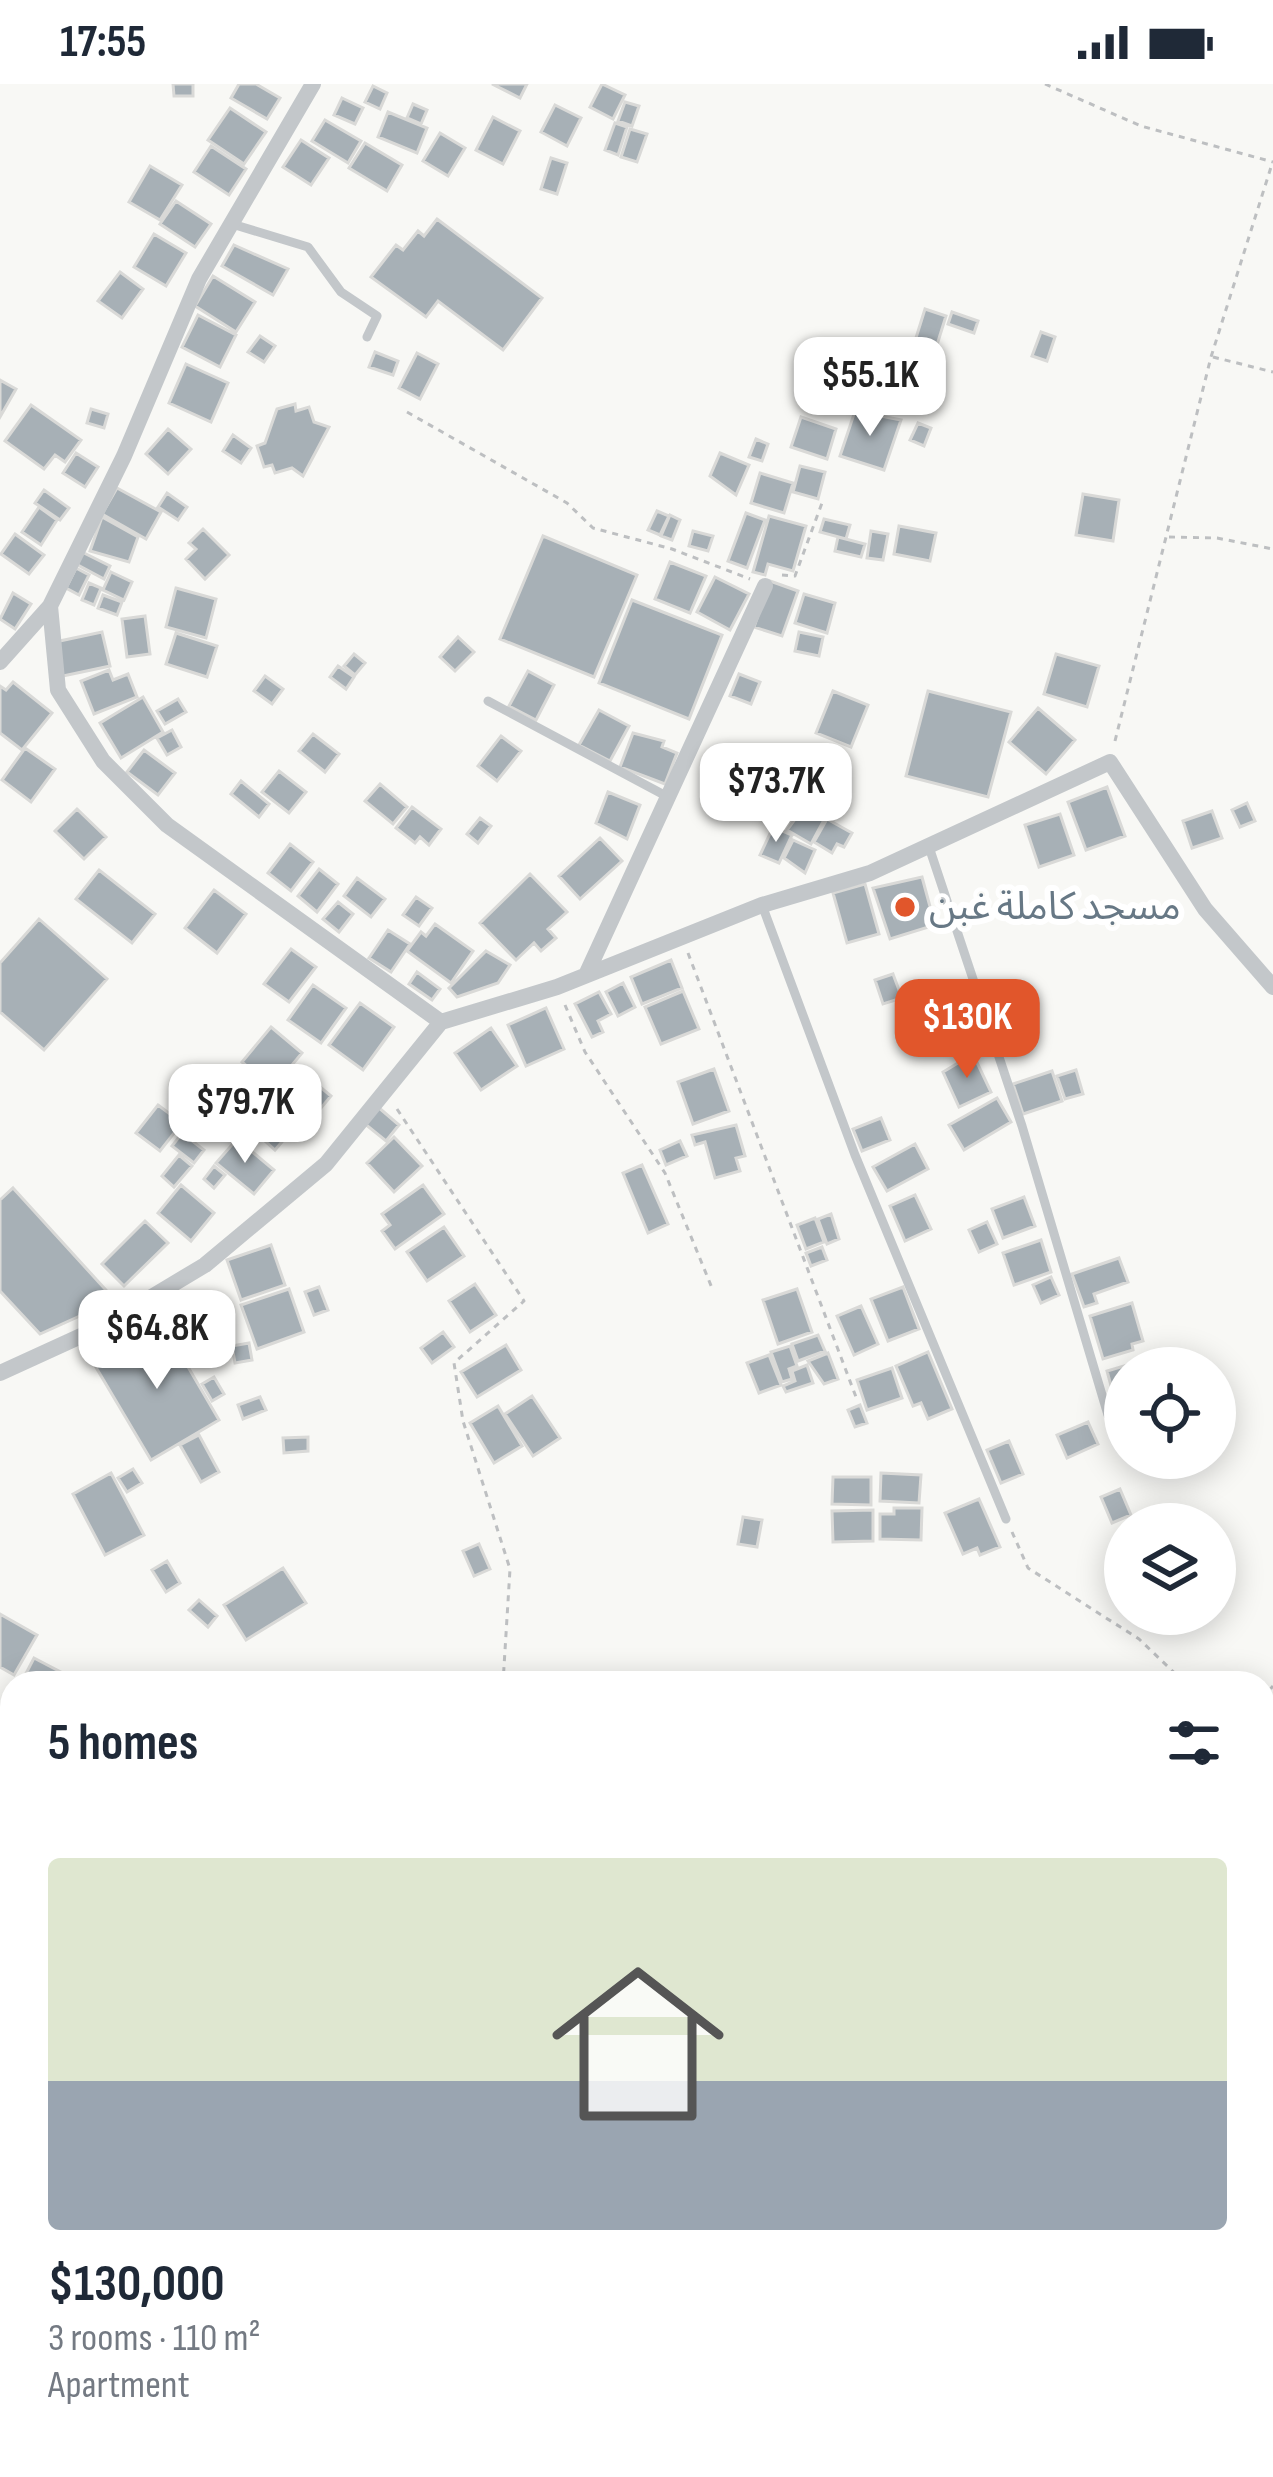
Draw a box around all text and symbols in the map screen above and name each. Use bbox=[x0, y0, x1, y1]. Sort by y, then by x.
text: 17:55 bbox=[60, 15, 146, 70]
pin: $55.1K bbox=[772, 337, 968, 439]
text: $55.1K bbox=[821, 352, 919, 399]
pin: $73.7K bbox=[678, 743, 874, 845]
text: $73.7K bbox=[727, 758, 825, 805]
place label: مسجد كاملة غبن bbox=[929, 884, 1181, 931]
marker: مسجد كاملة غبن bbox=[892, 894, 918, 920]
pin: $130K bbox=[883, 979, 1051, 1081]
text: $130K bbox=[922, 994, 1012, 1041]
pin: $79.7K bbox=[147, 1064, 343, 1166]
text: $79.7K bbox=[196, 1079, 294, 1126]
pin: $64.8K bbox=[59, 1290, 255, 1392]
text: $64.8K bbox=[105, 1305, 209, 1352]
map controls bbox=[1104, 1347, 1236, 1635]
button: locate bbox=[1104, 1347, 1236, 1479]
button: layers bbox=[1104, 1503, 1236, 1635]
icon: filters bbox=[1161, 1710, 1227, 1776]
text: 5 homes bbox=[48, 1713, 198, 1774]
icon: home bbox=[530, 1936, 746, 2152]
text: $130,000 bbox=[48, 2254, 225, 2315]
text: 3 rooms · 110 m² bbox=[48, 2315, 261, 2362]
text: Apartment bbox=[48, 2362, 190, 2409]

